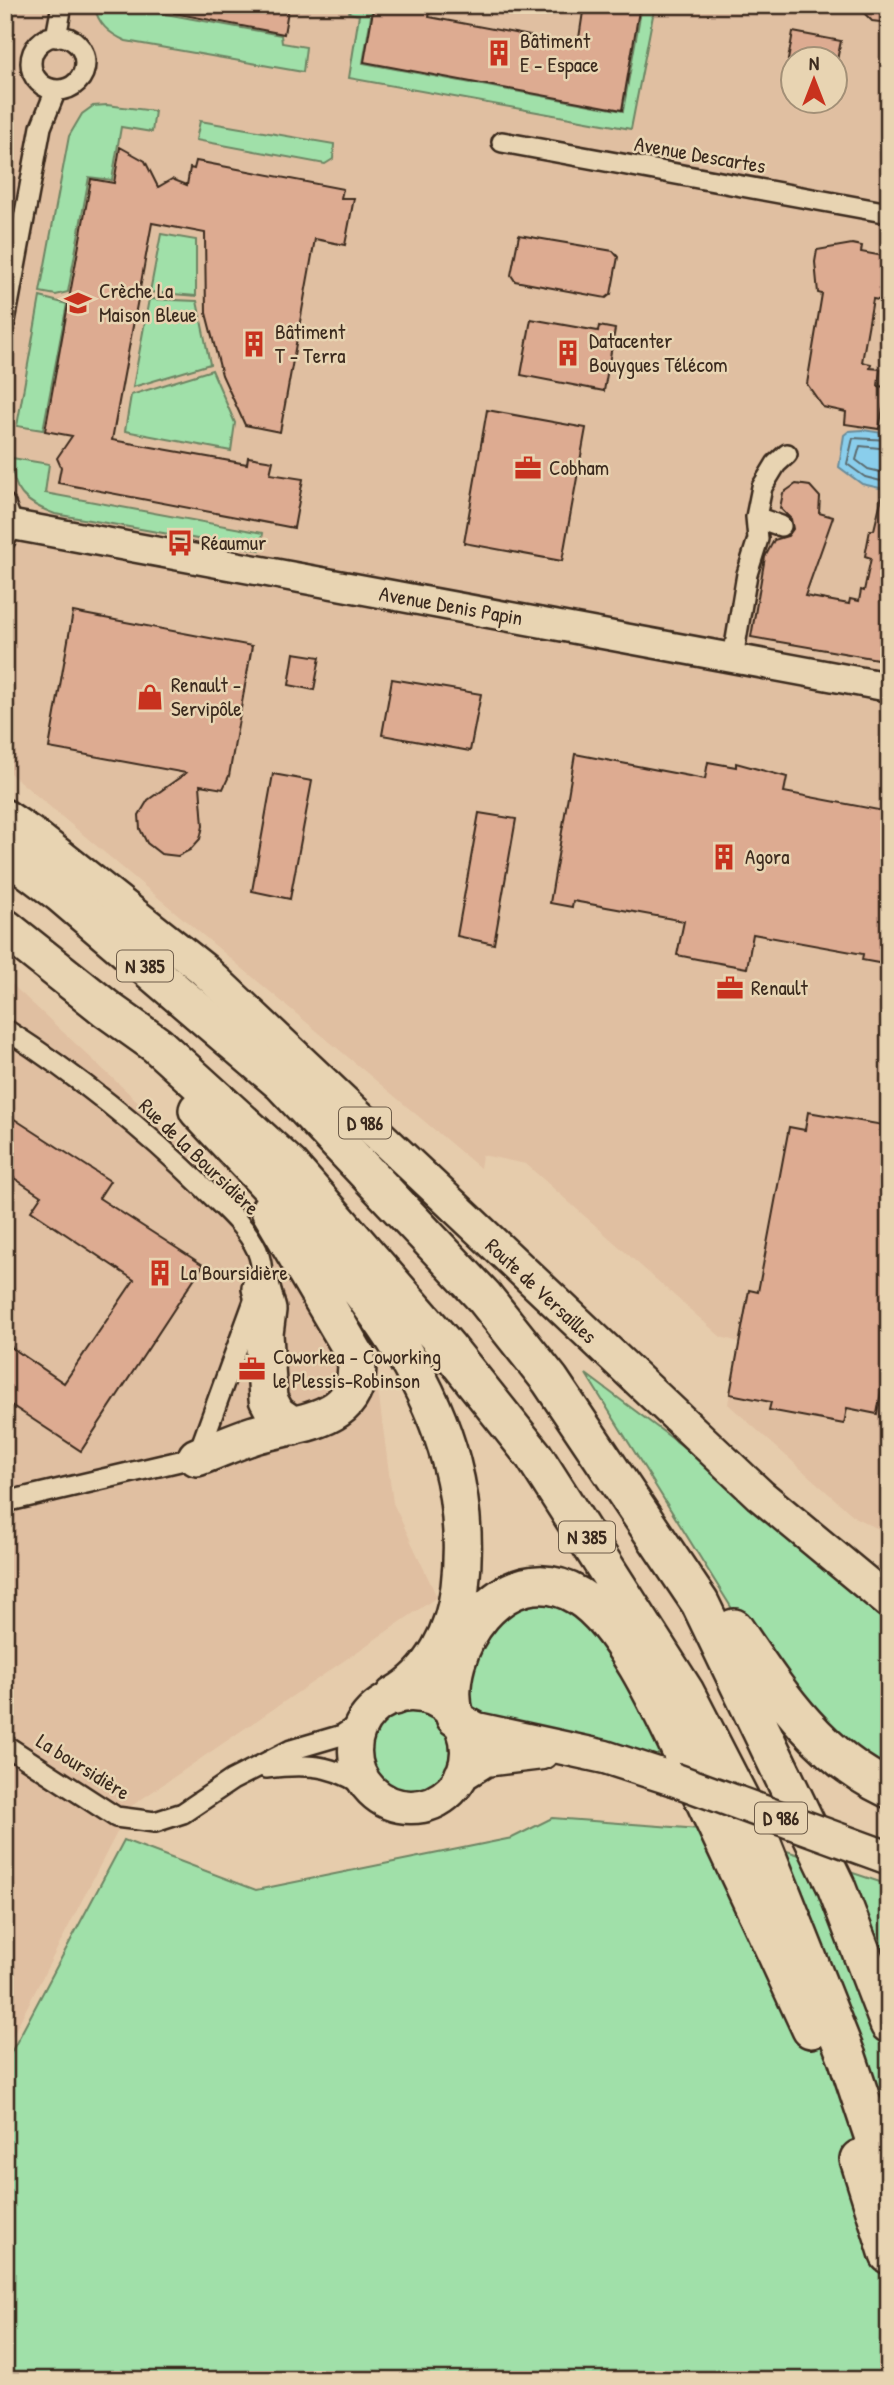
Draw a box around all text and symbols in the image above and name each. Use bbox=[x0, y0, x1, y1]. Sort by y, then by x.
place label: Bâtiment E - Espace bbox=[520, 26, 599, 79]
building icon: Bâtiment E - Espace bbox=[484, 38, 514, 68]
north arrow bbox=[778, 46, 848, 116]
text: N bbox=[809, 50, 819, 76]
street label: Avenue Descartes bbox=[632, 129, 768, 180]
place label: Crèche La Maison Bleue bbox=[99, 276, 197, 329]
school or university icon: Crèche La Maison Bleue bbox=[63, 288, 93, 318]
place label: Bâtiment T - Terra bbox=[275, 317, 346, 370]
place label: Datacenter Bouygues Télécom bbox=[589, 326, 727, 379]
building icon: Bâtiment T - Terra bbox=[239, 329, 269, 359]
building icon: Datacenter Bouygues Télécom bbox=[553, 338, 583, 368]
office icon: Cobham bbox=[513, 453, 543, 483]
place label: Cobham bbox=[549, 453, 609, 482]
bus stop icon: Réaumur bbox=[165, 528, 195, 558]
place label: Réaumur bbox=[201, 528, 266, 557]
street label: Avenue Denis Papin bbox=[377, 579, 525, 632]
place label: Renault - Servipôle bbox=[171, 670, 242, 723]
shop icon: Renault - Servipôle bbox=[135, 682, 165, 712]
building icon: Agora bbox=[709, 842, 739, 872]
place label: Agora bbox=[745, 842, 789, 871]
road number: N 385 bbox=[117, 950, 173, 982]
office icon: Renault bbox=[715, 973, 745, 1003]
place label: Renault bbox=[751, 973, 809, 1002]
street label: Rue de la Boursidière bbox=[133, 1092, 266, 1222]
road number: D 986 bbox=[339, 1107, 391, 1138]
street label: Route de Versailles bbox=[479, 1231, 604, 1350]
building icon: La Boursidière bbox=[145, 1258, 175, 1288]
place label: La Boursidière bbox=[181, 1258, 288, 1287]
place label: Coworkea - Coworking le Plessis-Robinson bbox=[273, 1342, 441, 1395]
office icon: Coworkea - Coworking le Plessis-Robinson bbox=[237, 1354, 267, 1384]
road number: N 385 bbox=[559, 1522, 615, 1553]
street label: La boursidière bbox=[31, 1726, 135, 1807]
road number: D 986 bbox=[755, 1802, 807, 1834]

